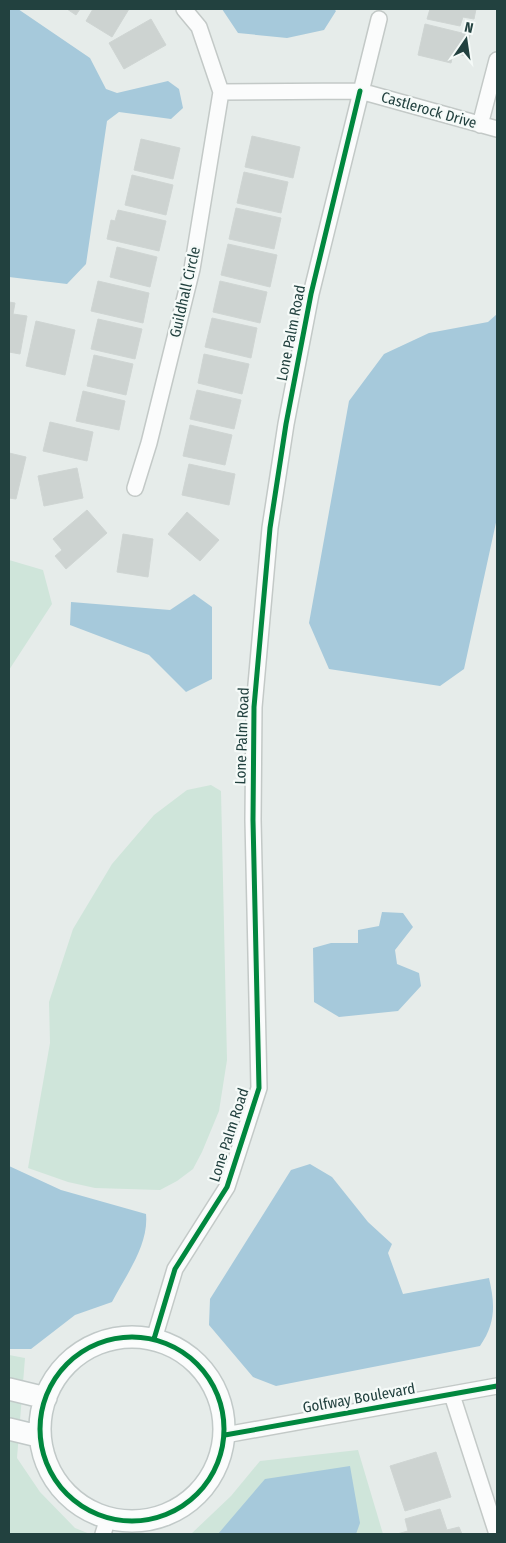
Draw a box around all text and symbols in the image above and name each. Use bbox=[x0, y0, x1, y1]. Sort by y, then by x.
north arrow bbox=[441, 15, 491, 65]
text: N bbox=[463, 19, 475, 37]
street label: Castlerock Drive bbox=[379, 88, 479, 132]
street label: Guildhall Circle bbox=[166, 245, 204, 339]
street label: Lone Palm Road bbox=[273, 283, 309, 383]
street label: Lone Palm Road bbox=[231, 687, 253, 785]
street label: Lone Palm Road bbox=[205, 1086, 253, 1184]
street label: Golfway Boulevard bbox=[301, 1379, 417, 1417]

